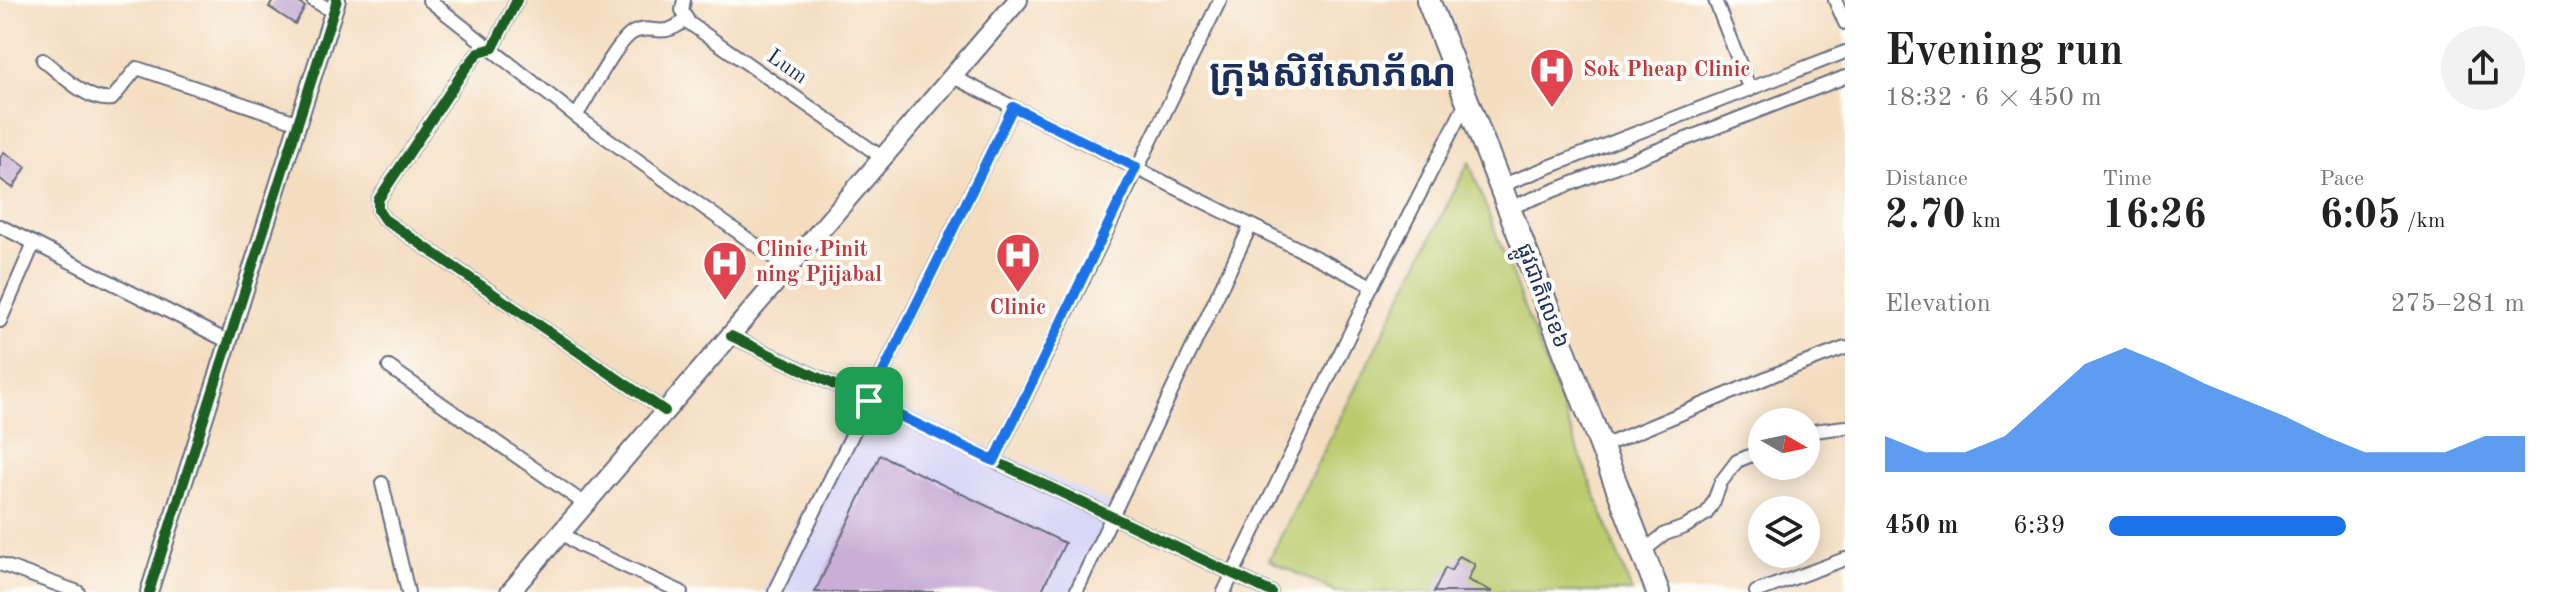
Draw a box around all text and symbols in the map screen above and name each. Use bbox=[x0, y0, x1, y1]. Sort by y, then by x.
button: share bbox=[2441, 26, 2525, 110]
text: Evening run bbox=[1885, 30, 2123, 74]
street label: Lum bbox=[763, 45, 811, 89]
hospital icon: Sok Pheap Clinic bbox=[1528, 46, 1576, 109]
district label: ក្រុងសិរីសោភ័ណ bbox=[1209, 52, 1457, 97]
place label: Sok Pheap Clinic bbox=[1583, 59, 1751, 81]
text: 18:32 · 6 × 450 m bbox=[1885, 85, 2102, 111]
text: Distance bbox=[1885, 168, 1968, 190]
text: Time bbox=[2102, 168, 2152, 190]
text: Pace bbox=[2320, 168, 2364, 190]
text: 2.70 bbox=[1885, 197, 1966, 237]
text: 16:26 bbox=[2102, 197, 2206, 237]
text: 6:05 bbox=[2320, 197, 2400, 237]
text: km bbox=[1966, 210, 2001, 232]
text: /km bbox=[2400, 210, 2445, 232]
hospital icon: Clinic bbox=[994, 231, 1042, 294]
hospital icon: Clinic Pinit ning Pjijabal bbox=[701, 239, 749, 302]
place label: Clinic Pinit ning Pjijabal bbox=[756, 239, 882, 286]
street label: ផ្លូវជាតិលេខ៦ bbox=[1505, 240, 1574, 354]
text: Elevation bbox=[1885, 291, 1991, 317]
text: 275–281 m bbox=[2390, 291, 2525, 317]
place label: Clinic bbox=[990, 297, 1046, 319]
pin bbox=[835, 367, 903, 435]
icon: arrive bbox=[847, 379, 891, 423]
north arrow bbox=[1748, 408, 1820, 480]
map controls bbox=[1748, 408, 1820, 568]
button: layers bbox=[1748, 496, 1820, 568]
text: 450 m bbox=[1885, 513, 1958, 539]
text: 6:39 bbox=[2013, 513, 2066, 539]

